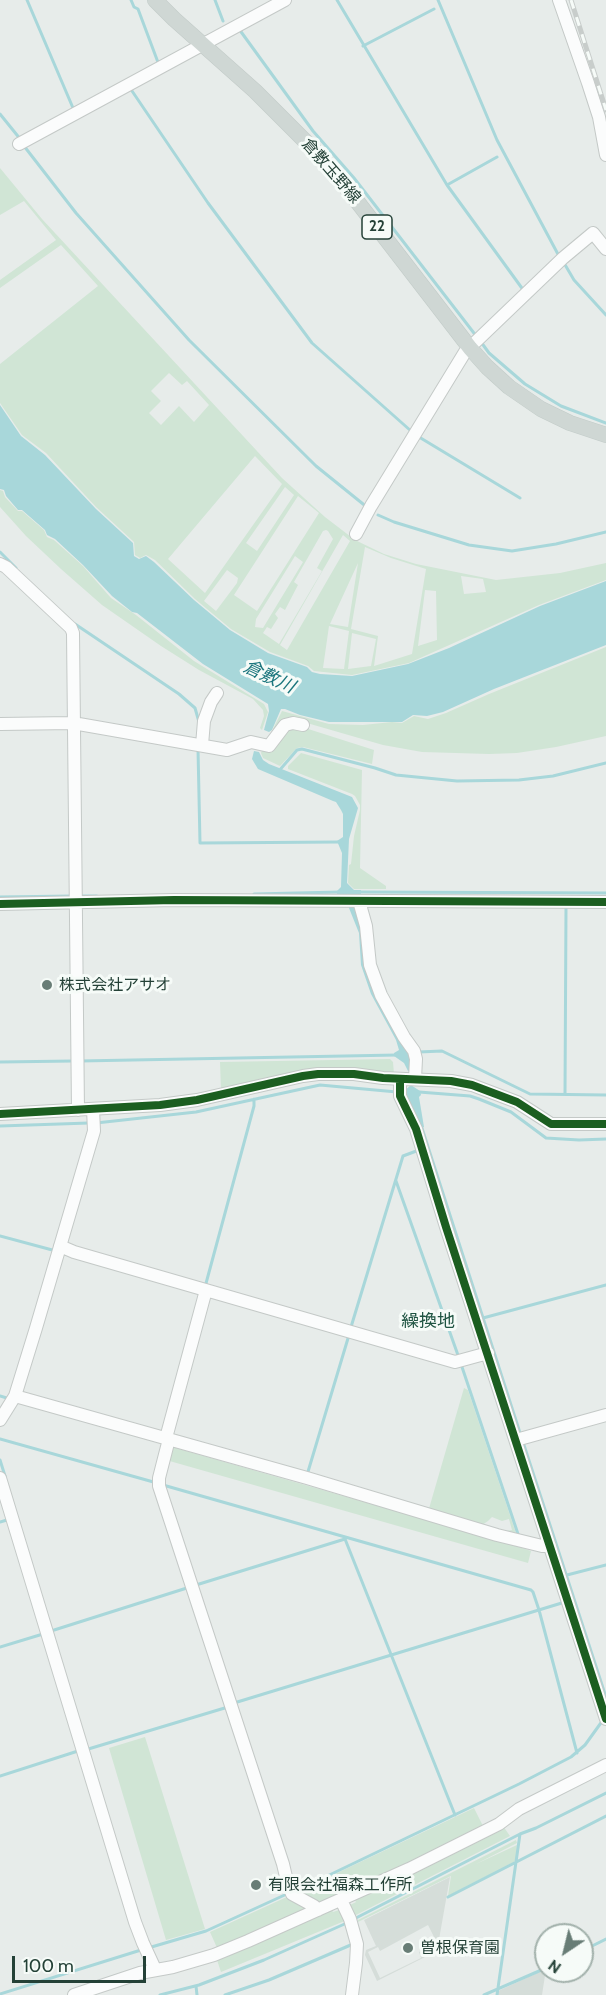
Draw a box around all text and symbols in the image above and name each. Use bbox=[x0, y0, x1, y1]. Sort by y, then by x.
street label: 倉敷玉野線 bbox=[298, 135, 364, 207]
road number: 22 bbox=[362, 215, 392, 239]
water label: 倉敷川 bbox=[240, 656, 298, 698]
place label: 株式会社アサオ bbox=[59, 975, 171, 995]
marker: 株式会社アサオ bbox=[40, 978, 54, 992]
district label: 繰換地 bbox=[401, 1311, 455, 1333]
place label: 有限会社福森工作所 bbox=[268, 1875, 412, 1895]
marker: 有限会社福森工作所 bbox=[249, 1878, 263, 1892]
north arrow bbox=[534, 1923, 594, 1983]
place label: 曽根保育園 bbox=[420, 1938, 500, 1958]
marker: 曽根保育園 bbox=[401, 1941, 415, 1955]
scale bar bbox=[15, 1944, 148, 1982]
text: 100 m bbox=[23, 1955, 74, 1977]
text: N bbox=[544, 1955, 565, 1978]

